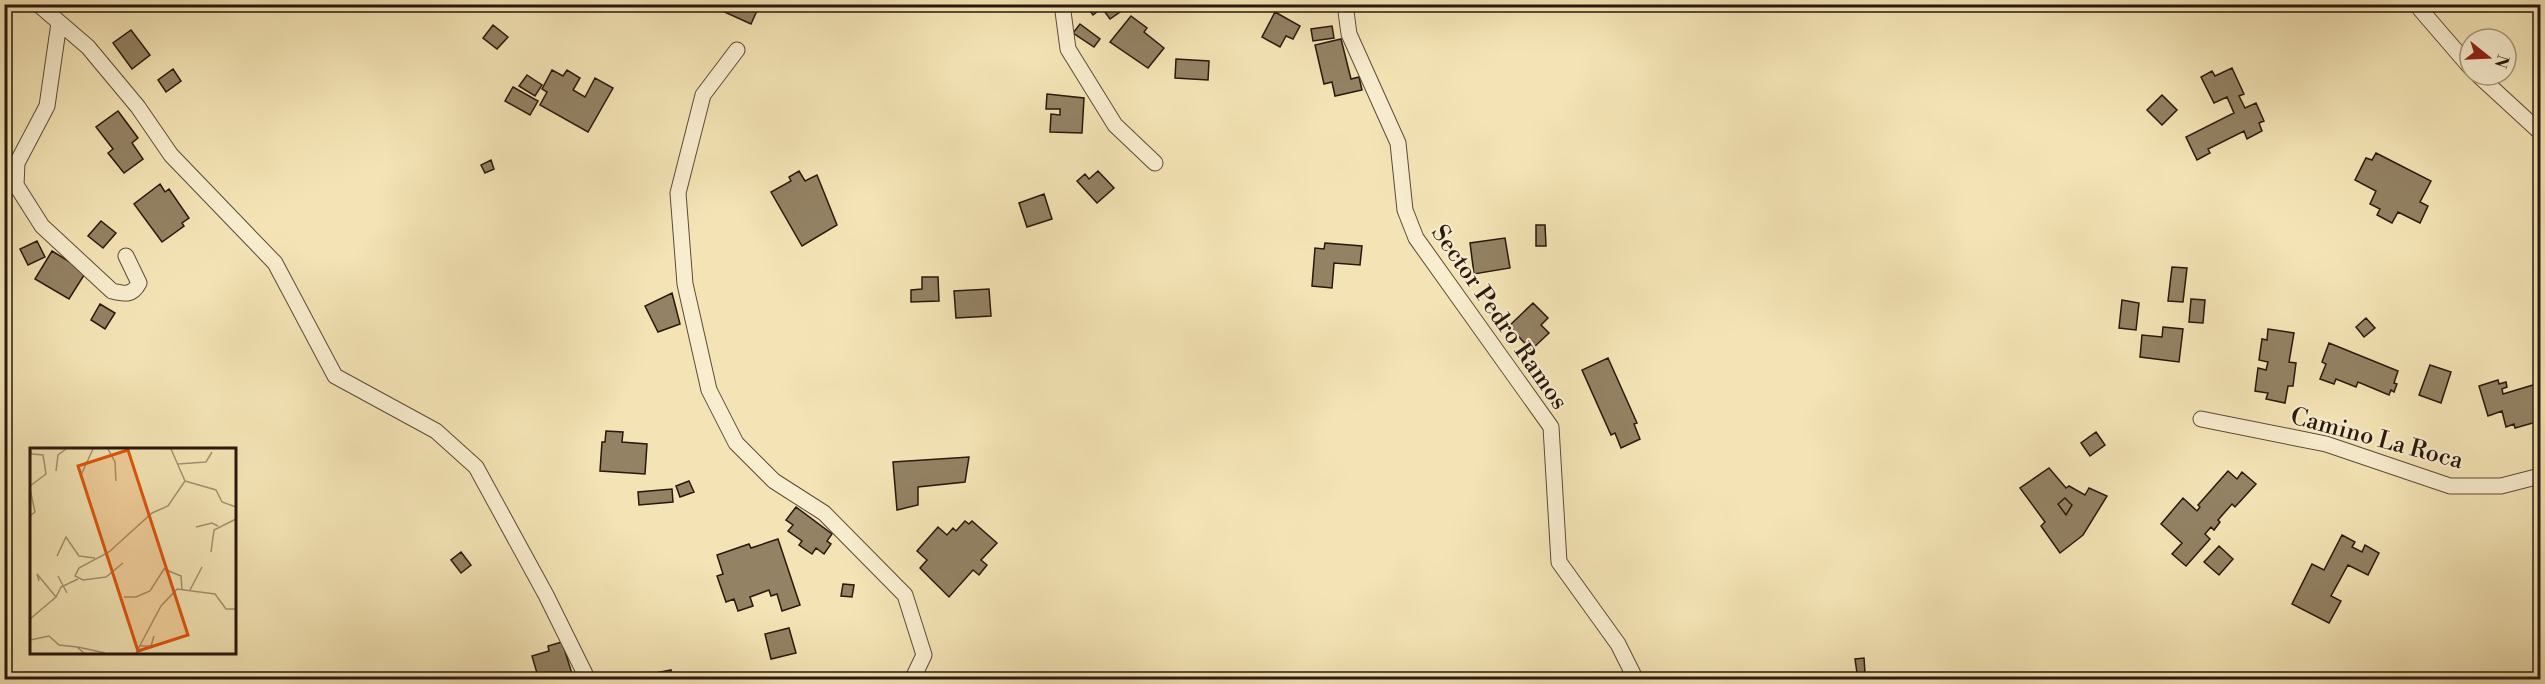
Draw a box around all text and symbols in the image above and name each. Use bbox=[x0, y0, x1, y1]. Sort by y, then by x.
north arrow bbox=[2458, 27, 2518, 87]
text: N bbox=[2490, 52, 2513, 71]
street label: Sector Pedro Ramos bbox=[1424, 219, 1574, 416]
street label: Camino La Roca bbox=[2287, 402, 2467, 477]
inset map bbox=[30, 448, 236, 654]

